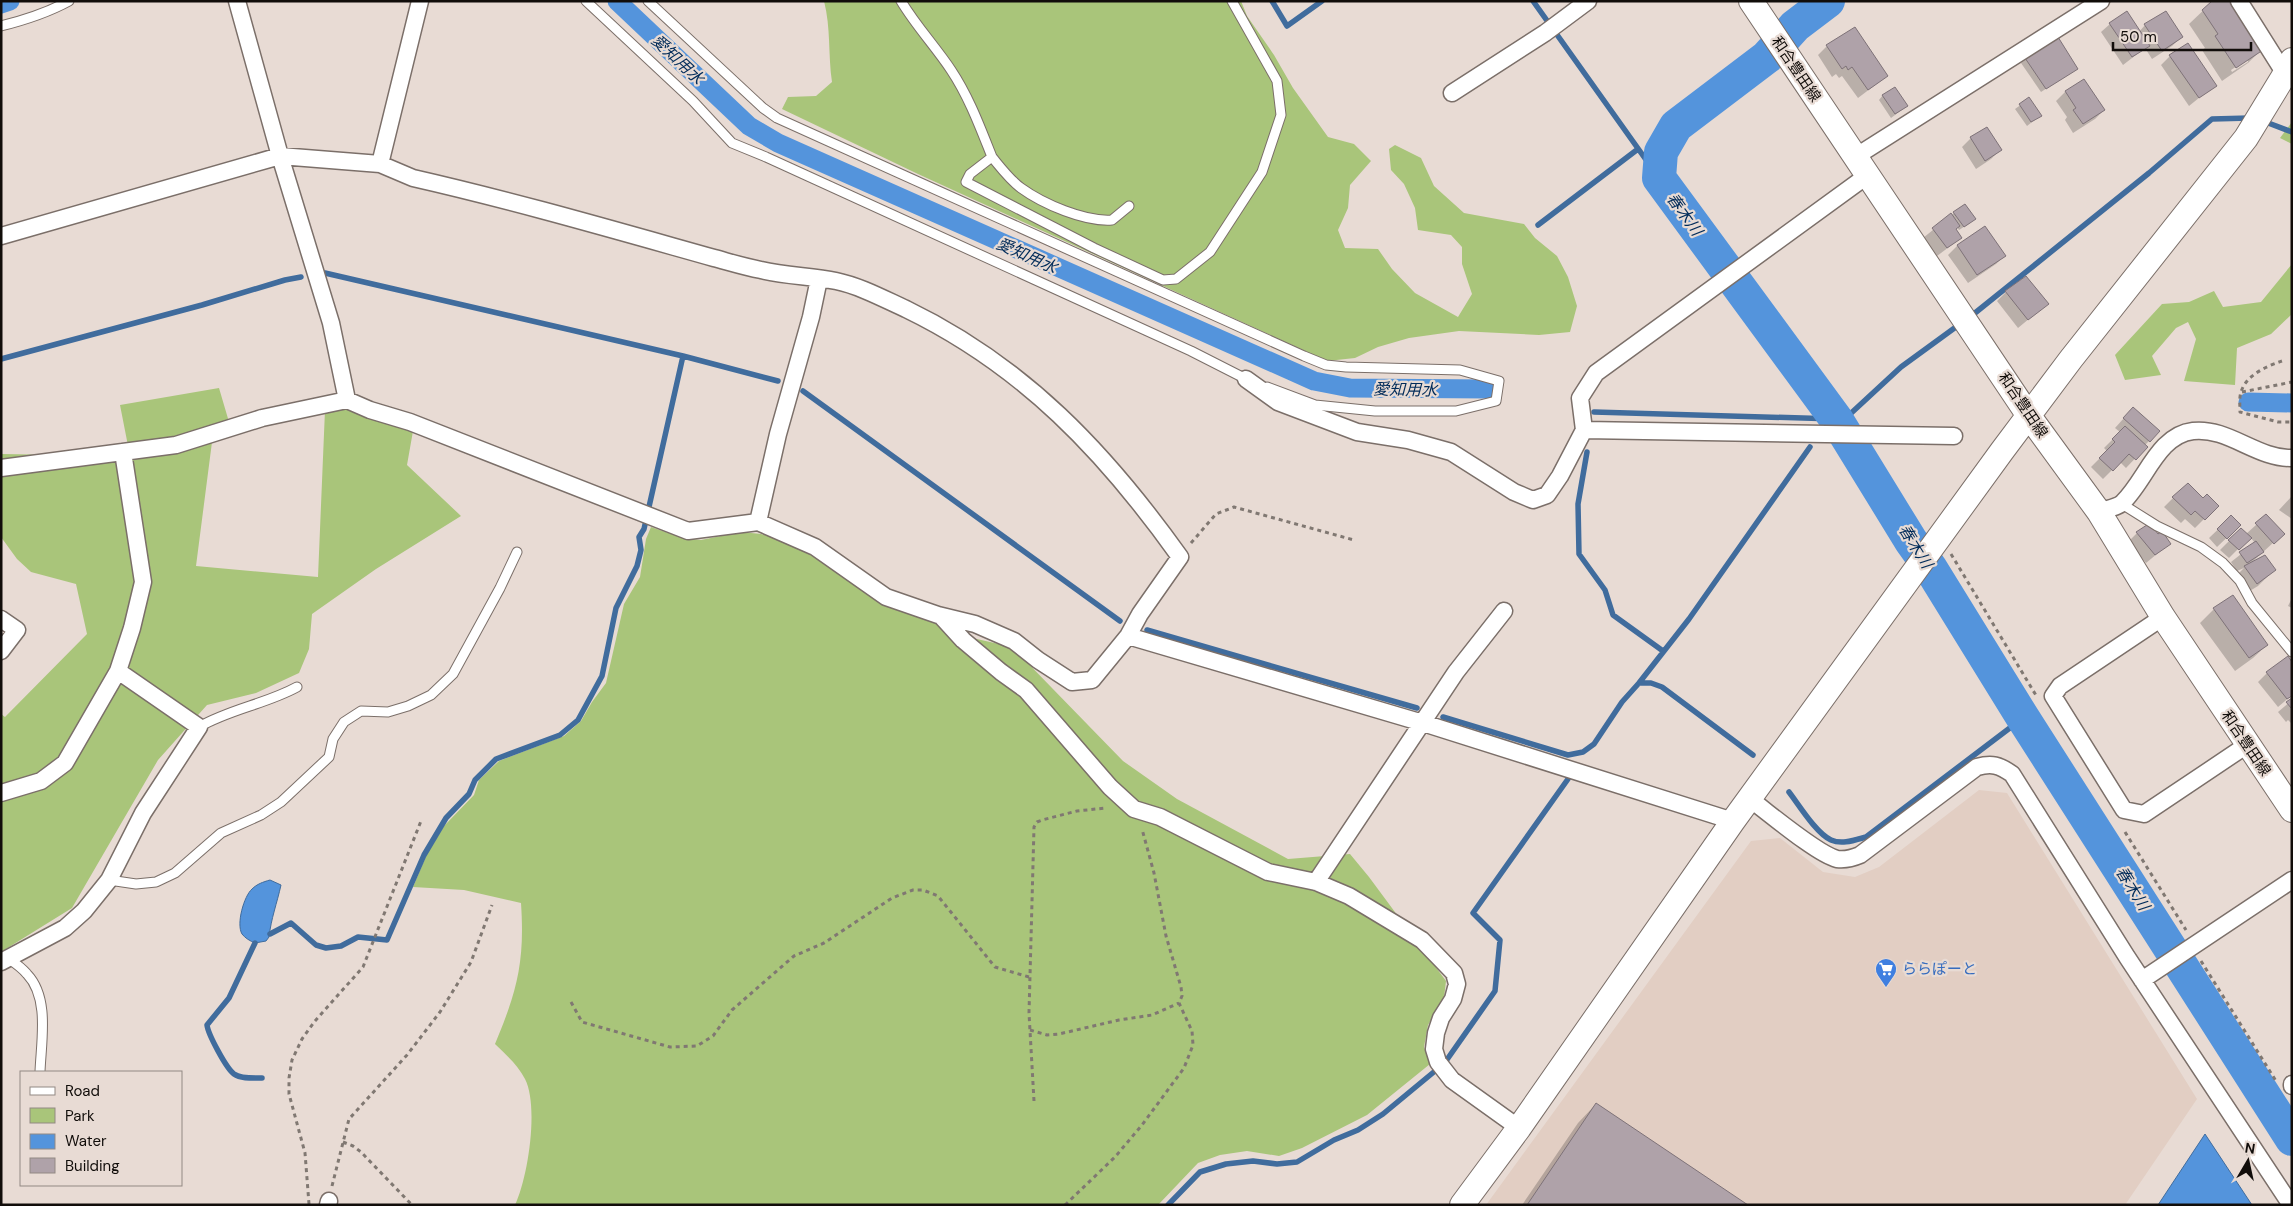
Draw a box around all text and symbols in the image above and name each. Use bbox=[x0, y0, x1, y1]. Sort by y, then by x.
scale bar bbox=[2113, 20, 2250, 52]
text: 50 m bbox=[2120, 27, 2157, 47]
water label: 愛知用水 bbox=[647, 30, 710, 90]
street label: 和合豊田線 bbox=[1767, 32, 1825, 106]
water label: 春木川 bbox=[1662, 189, 1708, 241]
water label: 愛知用水 bbox=[993, 233, 1062, 279]
street label: 和合豊田線 bbox=[1994, 368, 2052, 442]
water label: 愛知用水 bbox=[1373, 378, 1439, 401]
water label: 春木川 bbox=[1894, 520, 1938, 574]
street label: 和合豊田線 bbox=[2217, 706, 2275, 780]
water label: 春木川 bbox=[2111, 862, 2155, 916]
supermarket icon: ららぽーと bbox=[1874, 957, 1898, 988]
place label: ららぽーと bbox=[1902, 959, 1977, 979]
legend bbox=[20, 1071, 182, 1186]
text: Road bbox=[65, 1081, 100, 1101]
text: Park bbox=[65, 1106, 95, 1126]
text: Water bbox=[65, 1131, 107, 1151]
north arrow bbox=[2223, 1136, 2273, 1186]
text: N bbox=[2244, 1138, 2256, 1158]
text: Building bbox=[65, 1156, 120, 1176]

